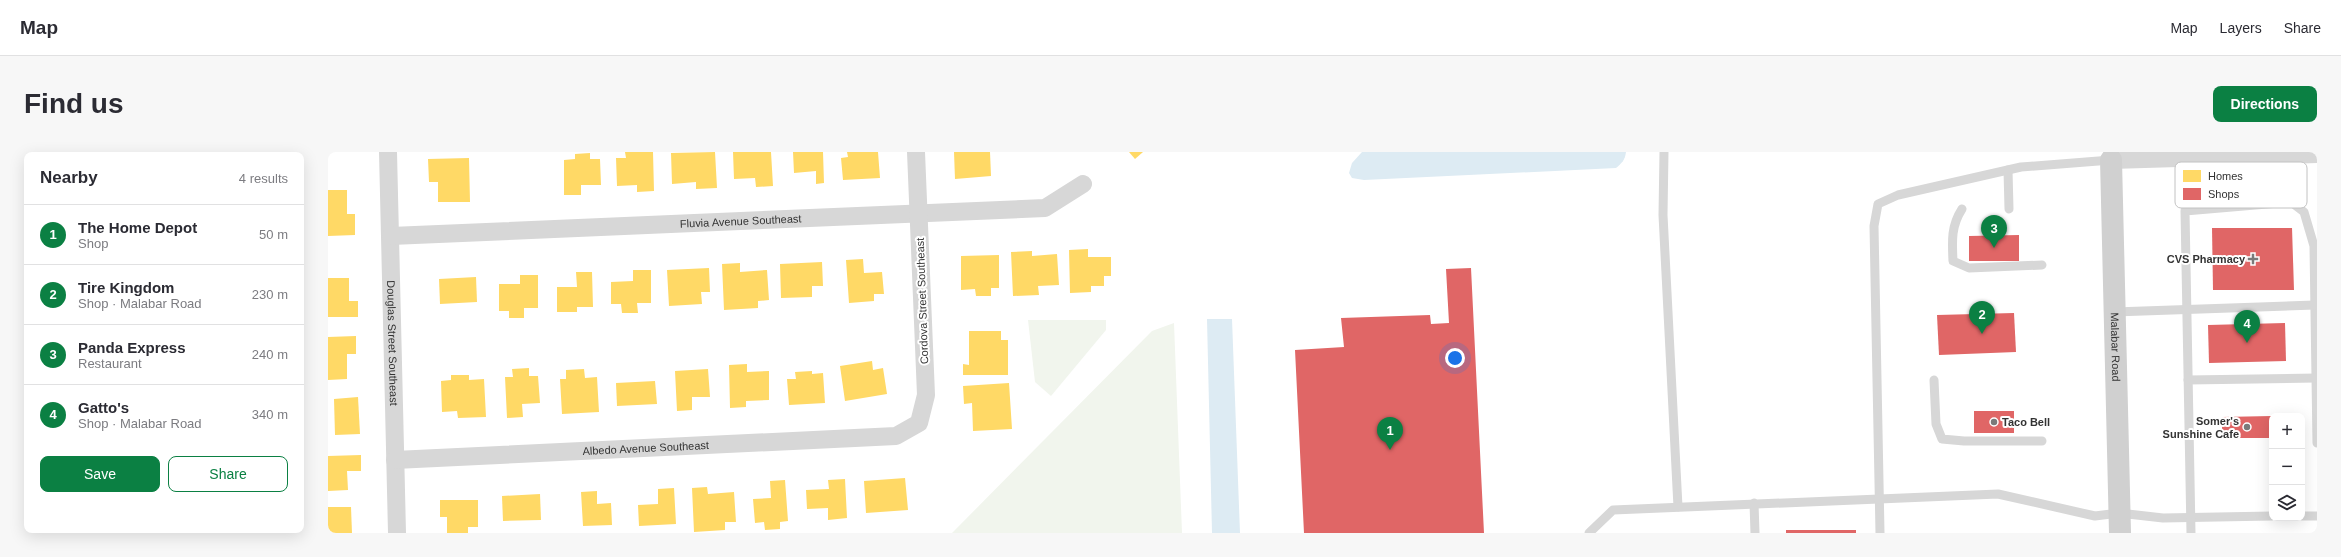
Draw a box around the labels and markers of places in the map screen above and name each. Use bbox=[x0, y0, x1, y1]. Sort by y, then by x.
pin: 3 bbox=[1981, 215, 2007, 248]
place label: CVS Pharmacy bbox=[2167, 253, 2246, 265]
marker: CVS Pharmacy bbox=[2248, 254, 2258, 264]
pin: 2 bbox=[1969, 301, 1995, 334]
pin: 4 bbox=[2234, 310, 2260, 343]
place label: Somer's Sunshine Cafe bbox=[2163, 415, 2239, 440]
place label: Taco Bell bbox=[2002, 416, 2050, 428]
pin: 1 bbox=[1377, 417, 1403, 450]
marker: Taco Bell bbox=[1989, 417, 1999, 427]
marker: Somer's Sunshine Cafe bbox=[2242, 422, 2252, 432]

